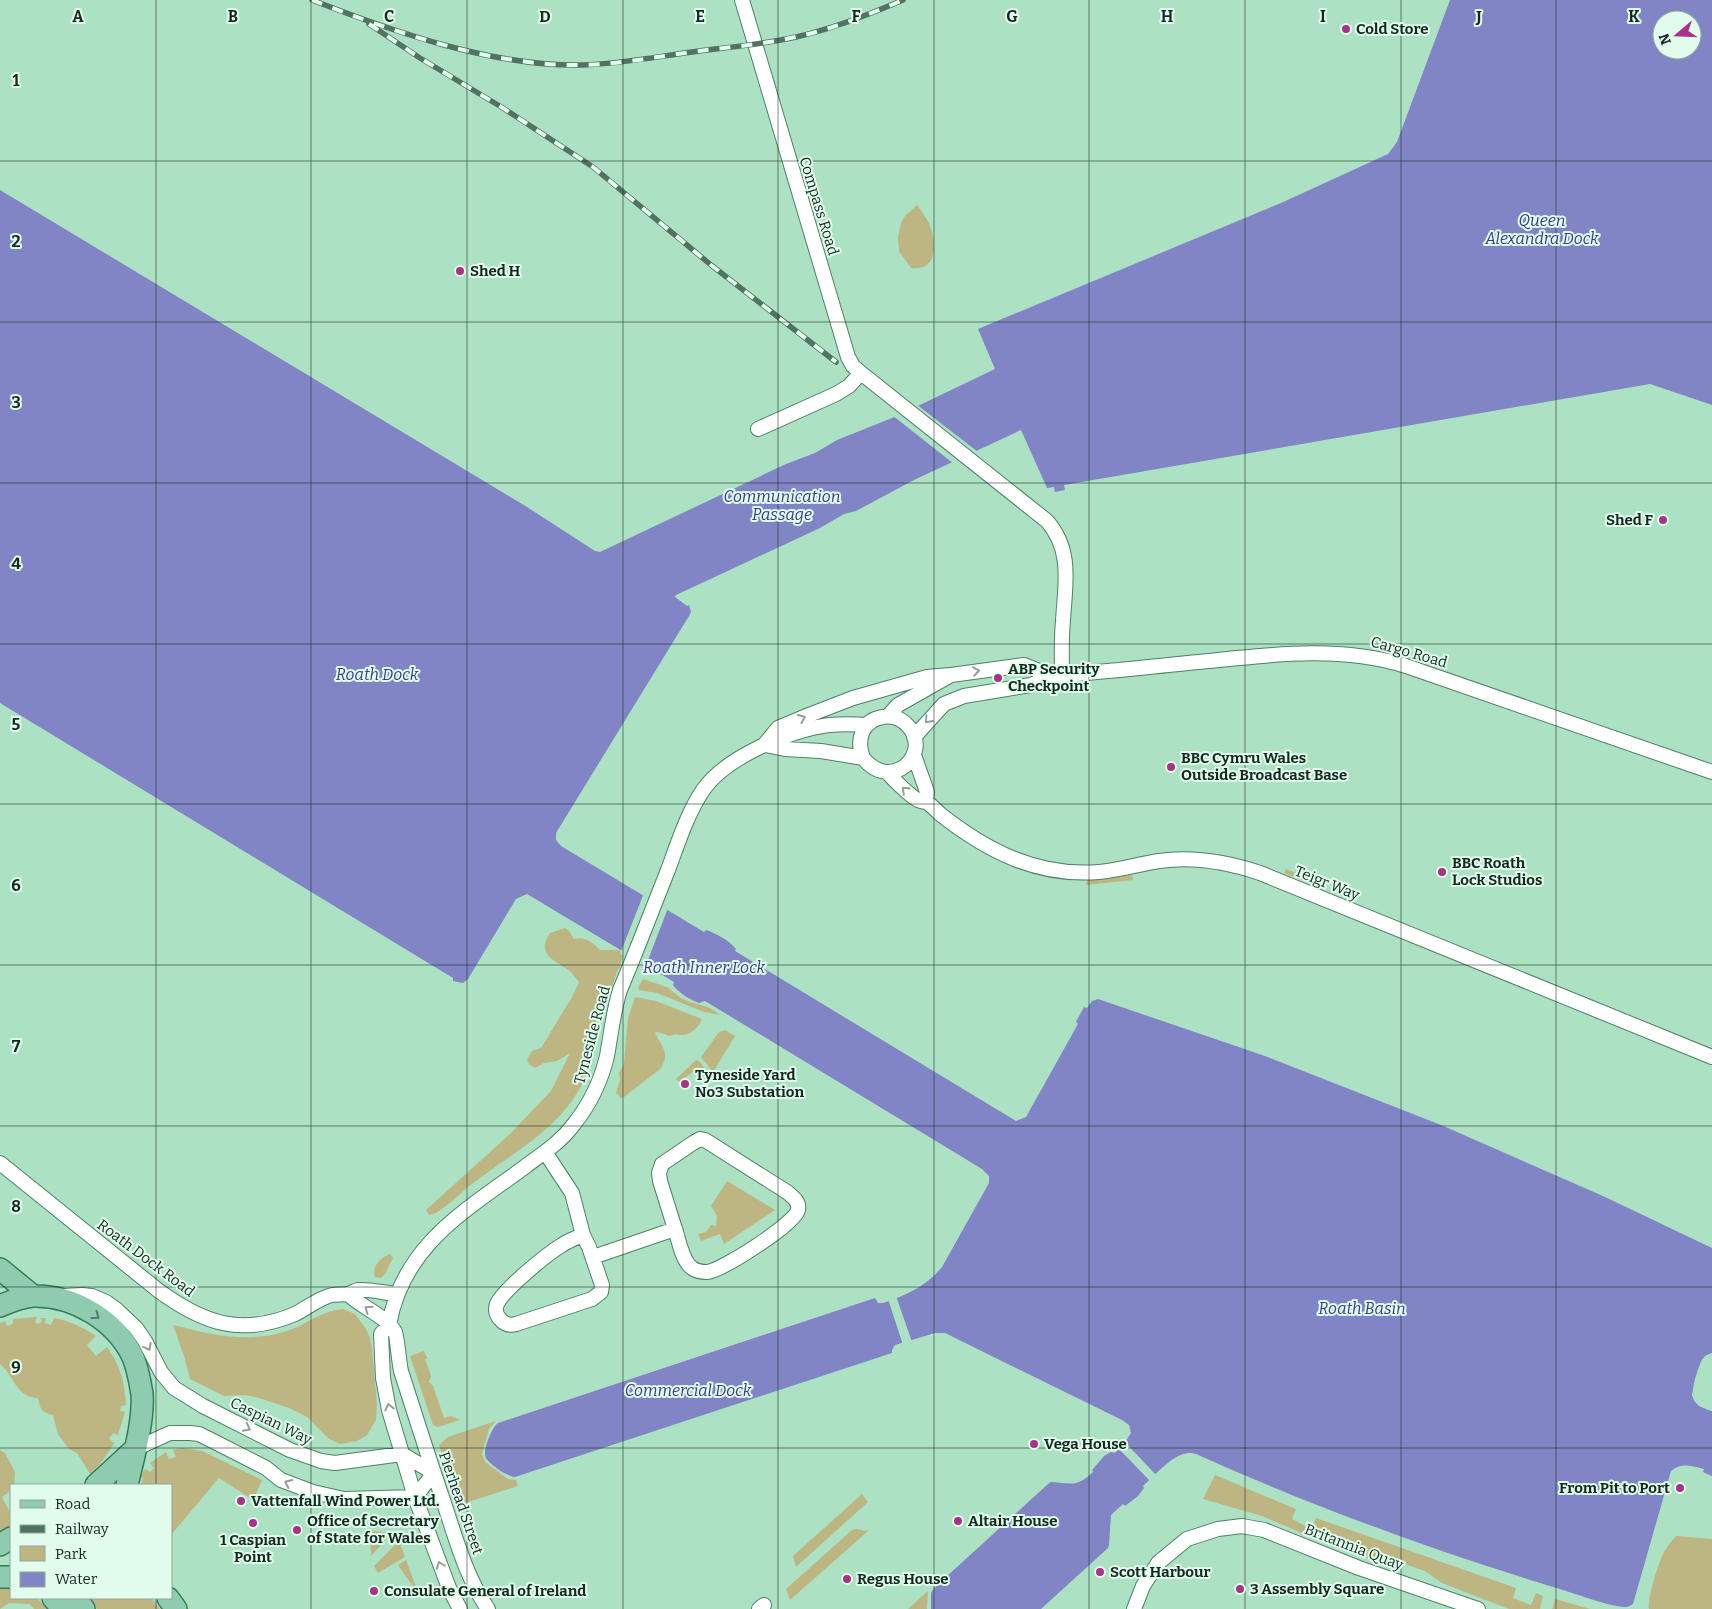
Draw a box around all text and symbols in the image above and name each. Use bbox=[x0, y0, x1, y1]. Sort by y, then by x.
text: A bbox=[72, 7, 84, 26]
text: B bbox=[228, 7, 238, 26]
text: C bbox=[384, 7, 394, 26]
text: D bbox=[539, 7, 551, 26]
text: E bbox=[695, 7, 705, 26]
text: F bbox=[852, 7, 861, 26]
text: G bbox=[1006, 7, 1018, 26]
text: H bbox=[1161, 7, 1174, 26]
text: I bbox=[1320, 7, 1326, 26]
text: J bbox=[1475, 7, 1482, 26]
text: K bbox=[1628, 7, 1640, 26]
north arrow bbox=[1652, 10, 1702, 60]
place label: Cold Store bbox=[1356, 20, 1429, 38]
marker: Cold Store bbox=[1340, 23, 1352, 35]
text: N bbox=[1655, 31, 1675, 47]
text: 1 bbox=[13, 71, 20, 90]
street label: Compass Road bbox=[795, 155, 843, 257]
water label: Queen Alexandra Dock bbox=[1484, 211, 1599, 248]
text: 2 bbox=[11, 232, 21, 251]
place label: Shed H bbox=[470, 262, 521, 280]
marker: Shed H bbox=[454, 265, 466, 277]
text: 3 bbox=[11, 393, 21, 412]
water label: Communication Passage bbox=[724, 487, 840, 524]
place label: Shed F bbox=[1606, 511, 1654, 529]
marker: Shed F bbox=[1657, 514, 1669, 526]
text: 4 bbox=[11, 554, 21, 573]
street label: Cargo Road bbox=[1369, 632, 1450, 672]
place label: ABP Security Checkpoint bbox=[1008, 660, 1100, 695]
water label: Roath Dock bbox=[336, 665, 419, 684]
one-way arrow bbox=[972, 666, 980, 677]
marker: ABP Security Checkpoint bbox=[992, 672, 1004, 684]
one-way arrow bbox=[797, 713, 806, 724]
text: 5 bbox=[12, 715, 21, 734]
one-way arrow bbox=[925, 715, 934, 724]
place label: BBC Cymru Wales Outside Broadcast Base bbox=[1181, 749, 1347, 784]
marker: BBC Cymru Wales Outside Broadcast Base bbox=[1165, 761, 1177, 773]
one-way arrow bbox=[902, 786, 911, 795]
place label: BBC Roath Lock Studios bbox=[1452, 854, 1542, 889]
street label: Teigr Way bbox=[1292, 862, 1362, 904]
marker: BBC Roath Lock Studios bbox=[1436, 866, 1448, 878]
text: 6 bbox=[11, 876, 21, 895]
water label: Roath Inner Lock bbox=[643, 958, 765, 977]
street label: Tyneside Road bbox=[570, 984, 614, 1086]
text: 7 bbox=[12, 1037, 21, 1056]
place label: Tyneside Yard No3 Substation bbox=[695, 1066, 805, 1101]
marker: Tyneside Yard No3 Substation bbox=[679, 1078, 691, 1090]
text: 8 bbox=[11, 1197, 21, 1216]
street label: Roath Dock Road bbox=[94, 1215, 198, 1301]
water label: Roath Basin bbox=[1318, 1299, 1406, 1318]
one-way arrow bbox=[365, 1306, 374, 1315]
one-way arrow bbox=[90, 1310, 100, 1319]
one-way arrow bbox=[142, 1342, 152, 1351]
text: 9 bbox=[11, 1358, 21, 1377]
water label: Commercial Dock bbox=[625, 1381, 752, 1400]
street label: Caspian Way bbox=[227, 1394, 315, 1449]
one-way arrow bbox=[384, 1403, 394, 1412]
one-way arrow bbox=[242, 1422, 251, 1432]
place label: Vega House bbox=[1044, 1435, 1127, 1453]
marker: Vega House bbox=[1028, 1438, 1040, 1450]
street label: Pierhead Street bbox=[435, 1449, 487, 1557]
one-way arrow bbox=[284, 1478, 293, 1489]
place label: From Pit to Port bbox=[1559, 1479, 1670, 1497]
marker: From Pit to Port bbox=[1674, 1482, 1686, 1494]
legend bbox=[10, 1484, 172, 1599]
place label: Vattenfall Wind Power Ltd. bbox=[251, 1492, 439, 1510]
text: Road bbox=[55, 1495, 90, 1513]
marker: Vattenfall Wind Power Ltd. bbox=[235, 1495, 247, 1507]
place label: Office of Secretary of State for Wales bbox=[307, 1512, 440, 1547]
place label: Altair House bbox=[968, 1512, 1057, 1530]
marker: Altair House bbox=[952, 1515, 964, 1527]
marker: 1 Caspian Point bbox=[247, 1517, 259, 1529]
text: Railway bbox=[55, 1520, 109, 1538]
street label: Britannia Quay bbox=[1302, 1520, 1406, 1574]
marker: Office of Secretary of State for Wales bbox=[291, 1524, 303, 1536]
place label: 1 Caspian Point bbox=[220, 1531, 286, 1566]
text: Park bbox=[55, 1545, 87, 1563]
one-way arrow bbox=[436, 1561, 446, 1570]
place label: Scott Harbour bbox=[1110, 1563, 1210, 1581]
marker: Scott Harbour bbox=[1094, 1566, 1106, 1578]
text: Water bbox=[55, 1570, 98, 1588]
place label: Regus House bbox=[857, 1570, 949, 1588]
marker: Regus House bbox=[841, 1573, 853, 1585]
place label: 3 Assembly Square bbox=[1250, 1580, 1384, 1598]
place label: Consulate General of Ireland bbox=[384, 1582, 586, 1600]
marker: 3 Assembly Square bbox=[1234, 1583, 1246, 1595]
marker: Consulate General of Ireland bbox=[368, 1585, 380, 1597]

